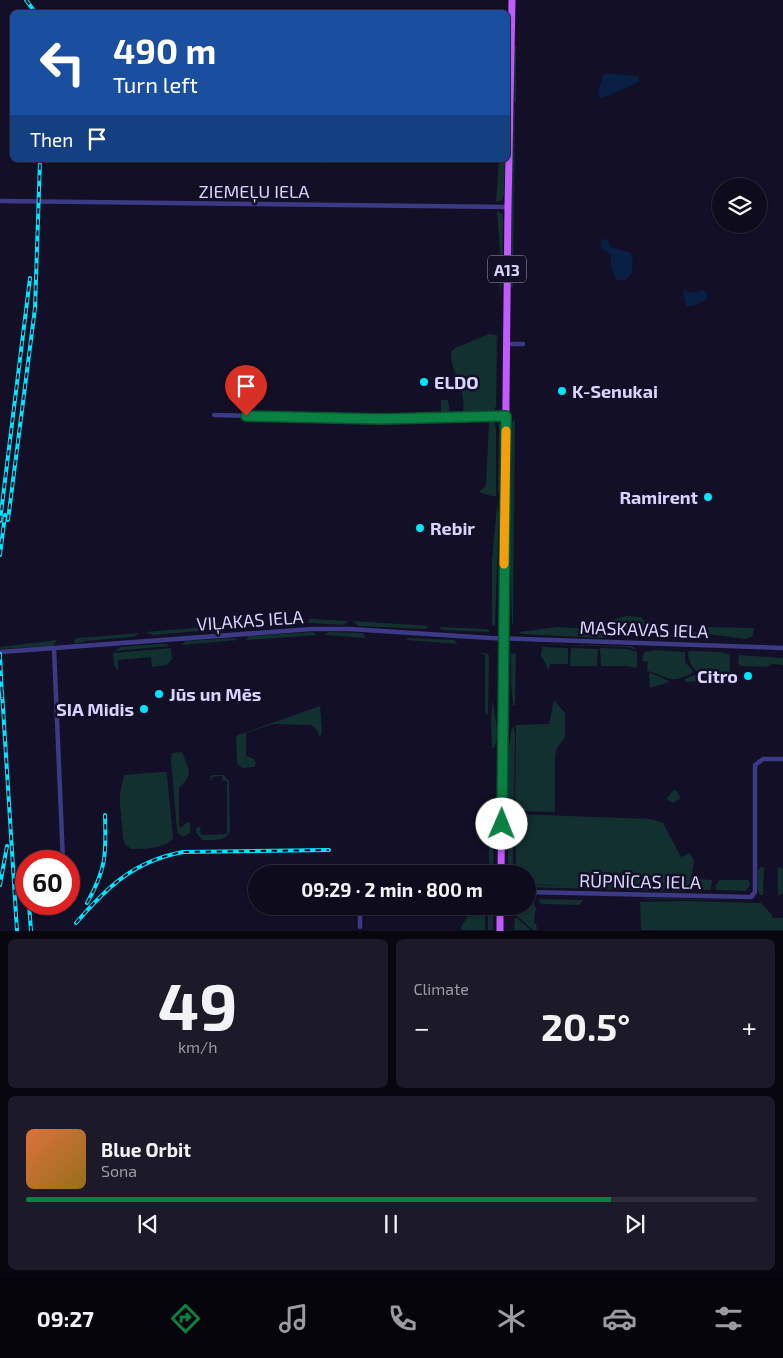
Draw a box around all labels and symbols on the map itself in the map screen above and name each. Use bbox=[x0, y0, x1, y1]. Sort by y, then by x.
street label: ZIEMEĻU IELA bbox=[198, 180, 310, 204]
road number: A13 bbox=[488, 255, 526, 282]
pin bbox=[225, 365, 267, 416]
place label: ELDO bbox=[434, 371, 479, 393]
marker: ELDO bbox=[418, 376, 430, 388]
place label: K-Senukai bbox=[572, 380, 658, 402]
marker: K-Senukai bbox=[556, 385, 568, 397]
place label: Ramirent bbox=[619, 486, 699, 508]
marker: Ramirent bbox=[702, 491, 714, 503]
place label: Rebir bbox=[430, 517, 475, 539]
marker: Rebir bbox=[414, 522, 426, 534]
street label: VIĻAKAS IELA bbox=[196, 605, 305, 637]
street label: MASKAVAS IELA bbox=[579, 616, 710, 642]
place label: Citro bbox=[697, 665, 738, 687]
marker: Citro bbox=[742, 670, 754, 682]
place label: Jūs un Mēs bbox=[169, 683, 261, 705]
marker: Jūs un Mēs bbox=[153, 688, 165, 700]
place label: SIA Midis bbox=[56, 698, 134, 720]
marker: SIA Midis bbox=[138, 703, 150, 715]
position arrow bbox=[475, 797, 527, 849]
speed limit sign: 60 bbox=[15, 850, 80, 915]
street label: RŪPNĪCAS IELA bbox=[579, 869, 702, 893]

